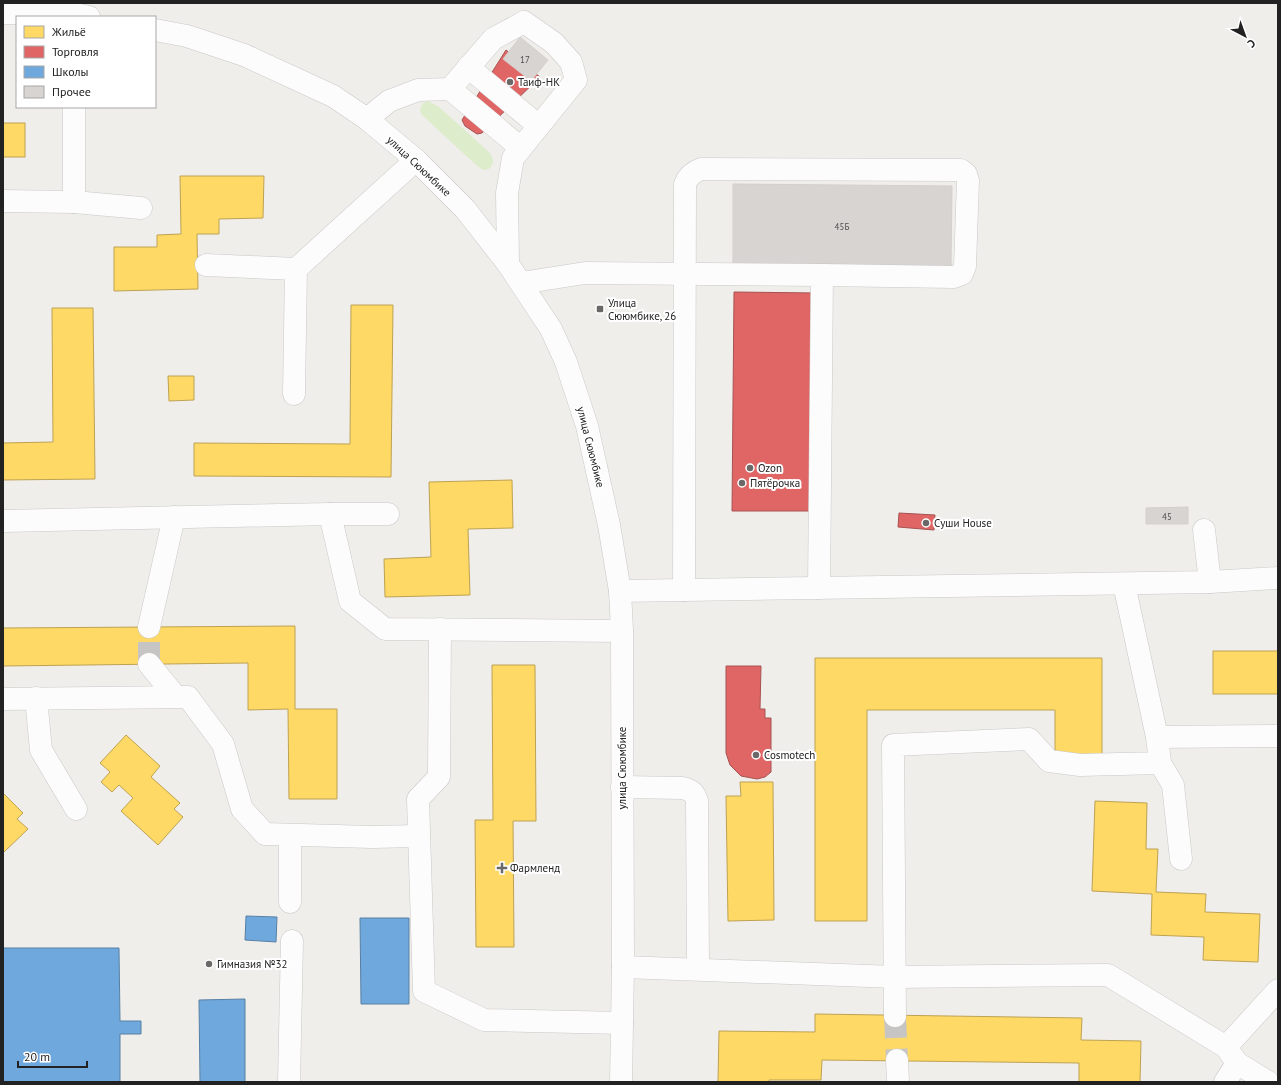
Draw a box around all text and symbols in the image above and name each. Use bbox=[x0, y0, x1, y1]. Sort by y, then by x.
legend bbox=[16, 16, 156, 108]
north arrow bbox=[1225, 16, 1265, 56]
text: Жильё bbox=[51, 24, 86, 39]
text: С bbox=[1245, 36, 1258, 51]
text: Торговля bbox=[52, 44, 98, 59]
house number: 17 bbox=[520, 54, 530, 65]
text: Школы bbox=[52, 64, 88, 79]
place label: Таиф-НК bbox=[518, 75, 560, 89]
marker: Таиф-НК bbox=[505, 77, 515, 87]
text: Прочее bbox=[52, 84, 91, 99]
street label: улица Сююмбике bbox=[384, 133, 454, 200]
house number: 45Б bbox=[835, 221, 849, 232]
place label: Улица Сююмбике, 26 bbox=[608, 296, 676, 323]
marker: Улица Сююмбике, 26 bbox=[595, 304, 605, 314]
street label: улица Сююмбике bbox=[574, 405, 608, 489]
place label: Ozon bbox=[758, 461, 782, 475]
marker: Ozon bbox=[745, 463, 755, 473]
place label: Пятёрочка bbox=[750, 476, 800, 490]
marker: Пятёрочка bbox=[737, 478, 747, 488]
house number: 45 bbox=[1162, 511, 1172, 522]
place label: Суши House bbox=[934, 516, 992, 530]
marker: Суши House bbox=[921, 518, 931, 528]
street label: улица Сююмбике bbox=[615, 726, 629, 809]
place label: Cosmotech bbox=[764, 748, 815, 762]
marker: Cosmotech bbox=[751, 750, 761, 760]
place label: Фармленд bbox=[510, 861, 560, 875]
marker: Фармленд bbox=[497, 863, 507, 873]
place label: Гимназия №32 bbox=[217, 957, 287, 971]
marker: Гимназия №32 bbox=[204, 959, 214, 969]
scale bar bbox=[18, 1043, 87, 1069]
text: 20 m bbox=[24, 1049, 50, 1064]

